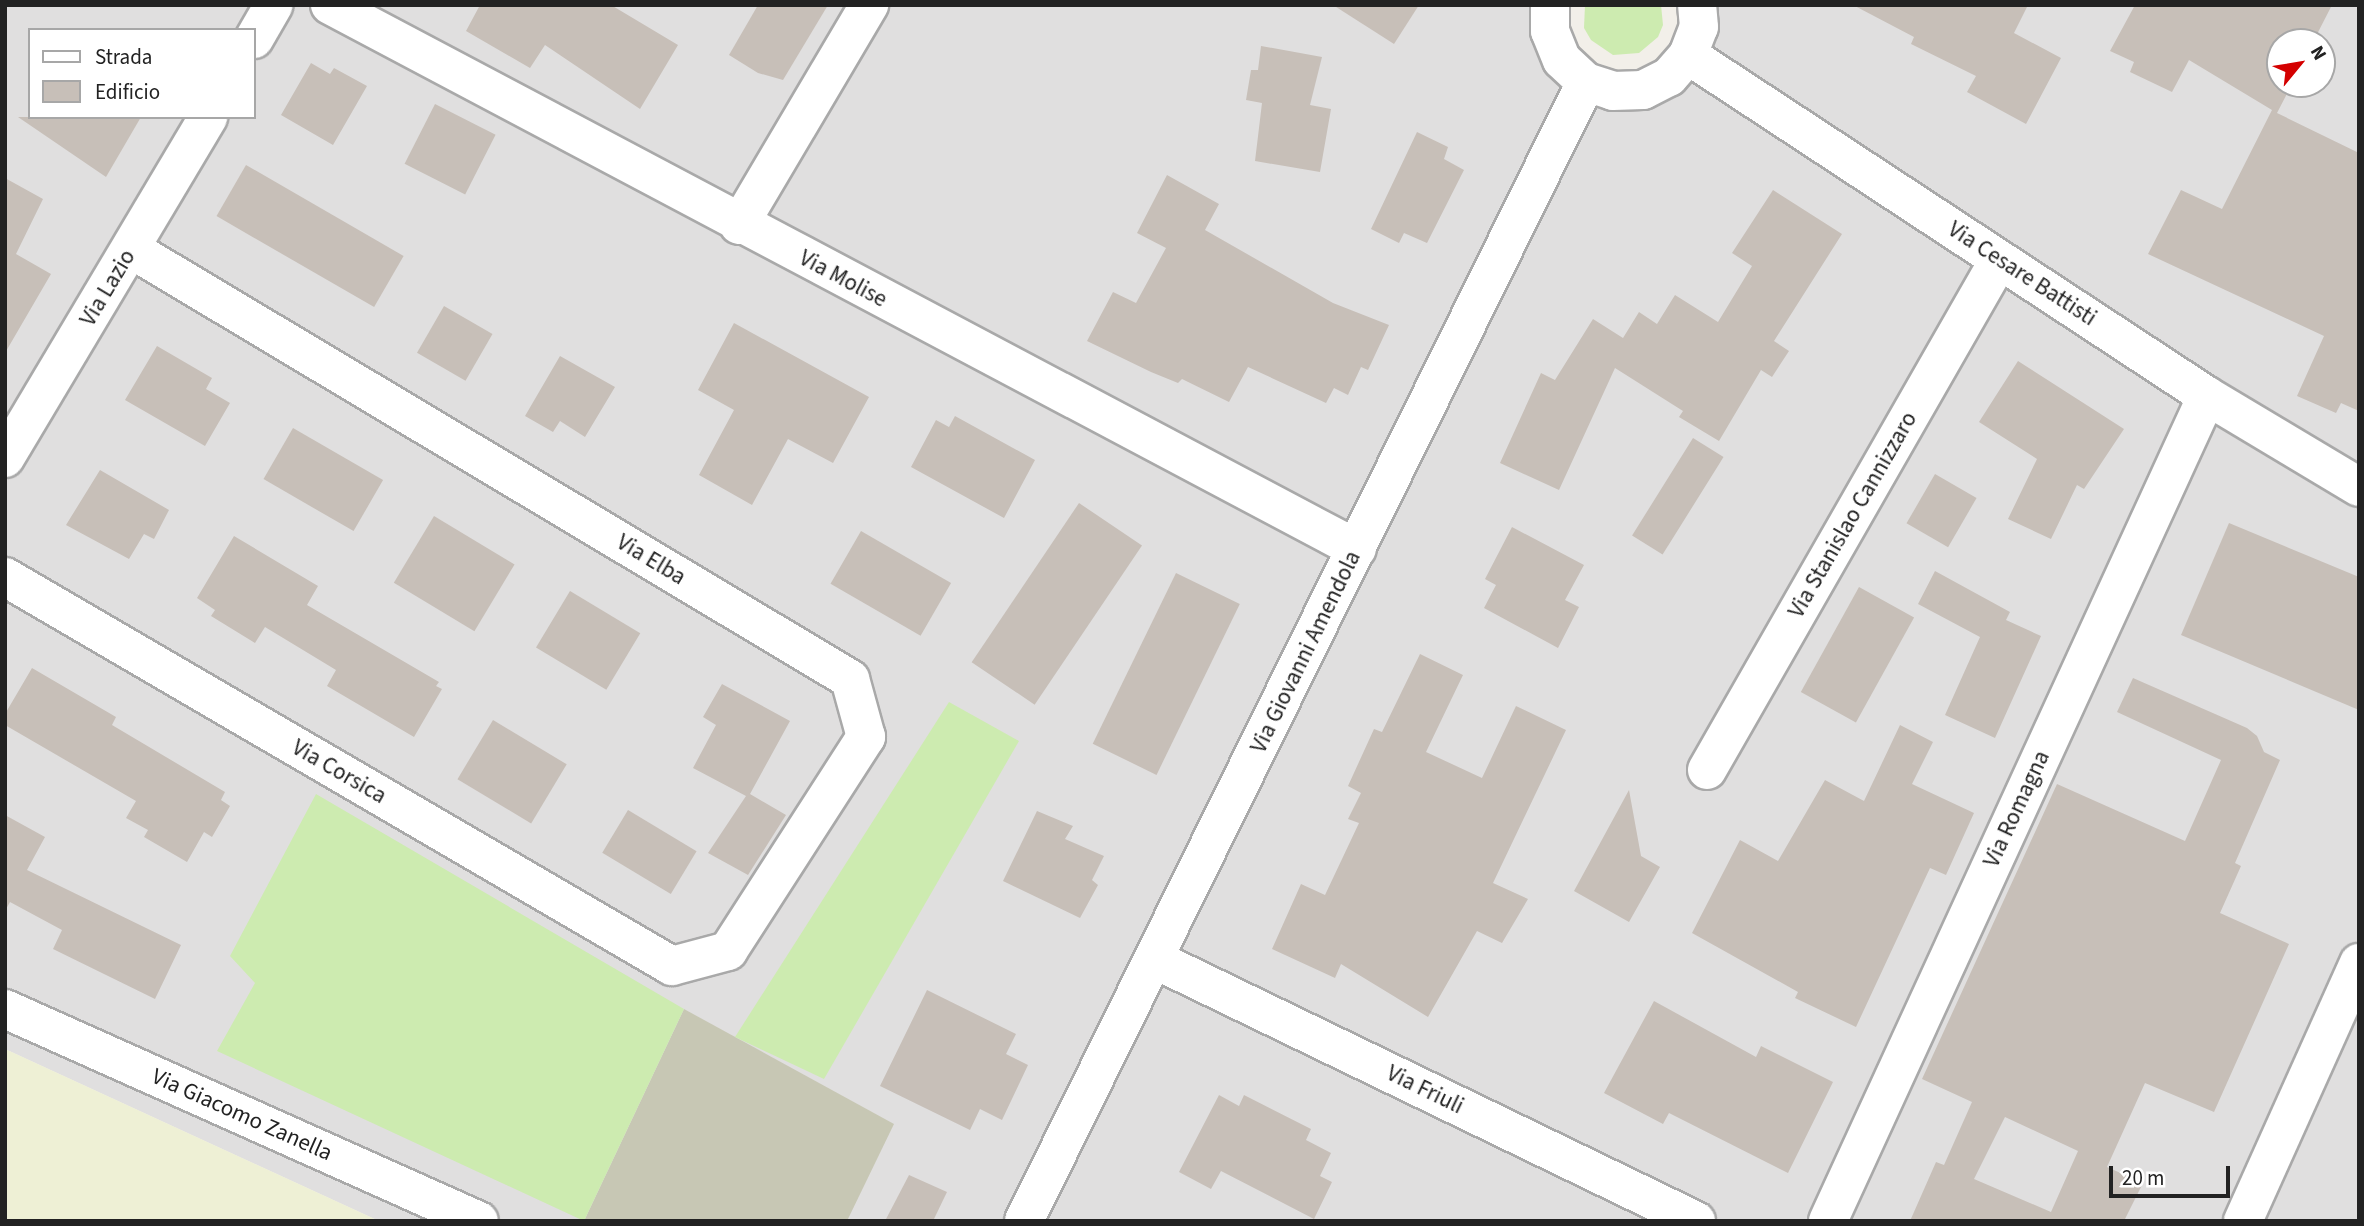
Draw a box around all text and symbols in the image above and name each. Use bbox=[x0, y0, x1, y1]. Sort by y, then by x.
legend bbox=[28, 28, 256, 119]
north arrow bbox=[2266, 28, 2336, 98]
text: N bbox=[2303, 41, 2333, 65]
text: Strada bbox=[95, 42, 152, 72]
text: Edificio bbox=[95, 77, 160, 107]
street label: Via Cesare Battisti bbox=[1943, 216, 2101, 332]
street label: Via Molise bbox=[794, 244, 892, 314]
street label: Via Lazio bbox=[74, 245, 142, 331]
street label: Via Stanislao Cannizzaro bbox=[1783, 407, 1923, 623]
street label: Via Elba bbox=[611, 529, 691, 591]
street label: Via Giovanni Amendola bbox=[1245, 546, 1367, 758]
street label: Via Corsica bbox=[287, 734, 391, 810]
street label: Via Romagna bbox=[1978, 746, 2056, 872]
street label: Via Friuli bbox=[1382, 1060, 1468, 1120]
street label: Via Giacomo Zanella bbox=[147, 1063, 337, 1167]
scale bar bbox=[2112, 1152, 2233, 1196]
text: 20 m bbox=[2122, 1163, 2164, 1193]

